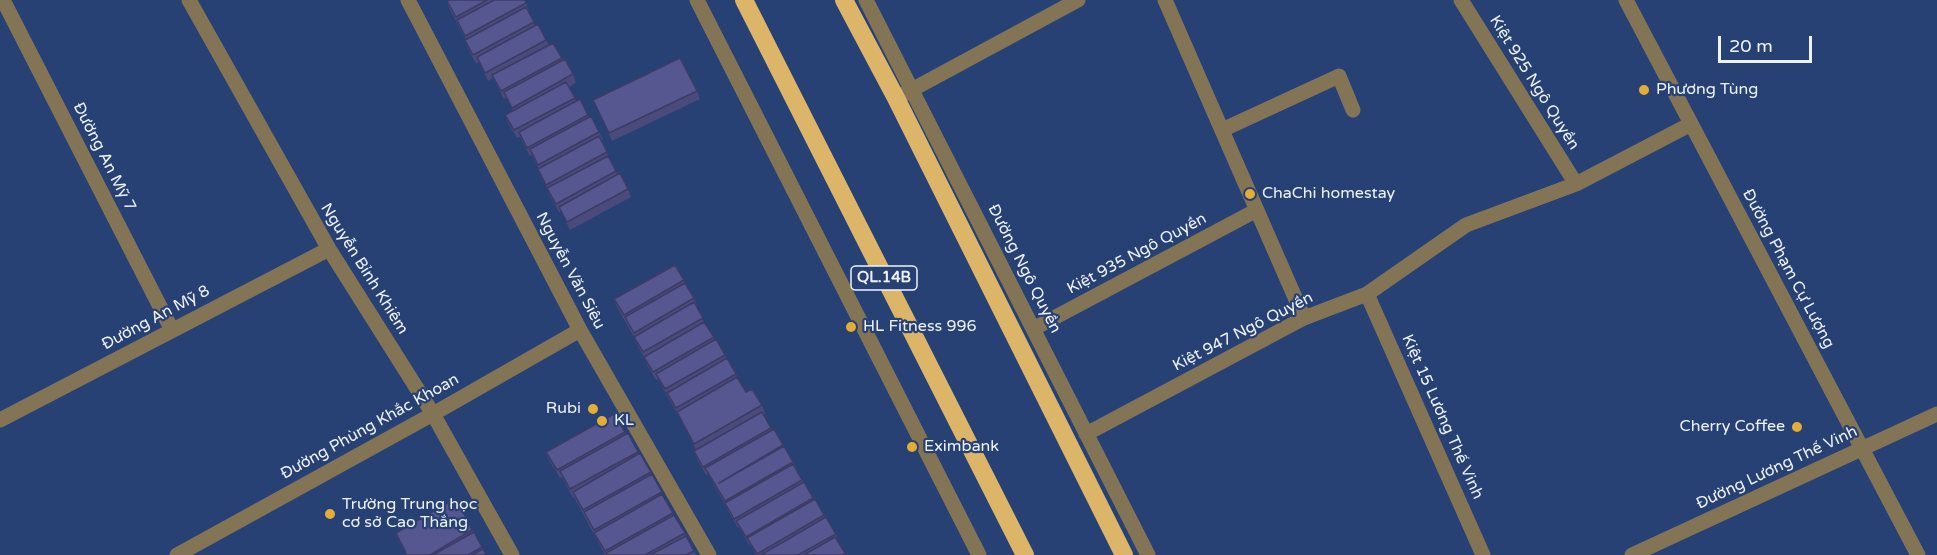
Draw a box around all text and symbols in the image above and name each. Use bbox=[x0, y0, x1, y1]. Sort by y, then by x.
street label: Kiệt 925 Ngô Quyền bbox=[1485, 12, 1583, 154]
scale bar bbox=[1721, 24, 1816, 62]
text: 20 m bbox=[1729, 35, 1773, 57]
place label: Phương Tùng bbox=[1656, 80, 1758, 100]
marker: Phương Tùng bbox=[1637, 83, 1651, 97]
street label: Đường An Mỹ 7 bbox=[68, 99, 140, 215]
place label: ChaChi homestay bbox=[1262, 184, 1395, 204]
street label: Đường Phạm Cự Lượng bbox=[1738, 186, 1838, 352]
marker: ChaChi homestay bbox=[1243, 187, 1257, 201]
street label: Nguyễn Bỉnh Khiêm bbox=[316, 200, 412, 338]
street label: Đường Ngô Quyền bbox=[983, 201, 1065, 337]
street label: Nguyễn Văn Siêu bbox=[531, 209, 609, 333]
street label: Kiệt 935 Ngô Quyền bbox=[1064, 209, 1210, 299]
road number: QL.14B bbox=[851, 266, 917, 290]
street label: Đường An Mỹ 8 bbox=[99, 281, 213, 355]
street label: Kiệt 947 Ngô Quyền bbox=[1170, 288, 1316, 376]
place label: HL Fitness 996 bbox=[863, 317, 977, 337]
marker: HL Fitness 996 bbox=[844, 320, 858, 334]
street label: Kiệt 15 Lương Thế Vinh bbox=[1397, 332, 1487, 502]
street label: Đường Phùng Khắc Khoan bbox=[278, 370, 462, 484]
place label: Rubi bbox=[546, 399, 581, 419]
marker: Rubi bbox=[586, 402, 600, 416]
place label: KL bbox=[614, 411, 634, 431]
marker: KL bbox=[595, 414, 609, 428]
place label: Cherry Coffee bbox=[1680, 417, 1785, 437]
marker: Cherry Coffee bbox=[1790, 420, 1804, 434]
street label: Đường Lương Thế Vinh bbox=[1693, 422, 1861, 514]
place label: Eximbank bbox=[924, 437, 999, 457]
marker: Eximbank bbox=[905, 440, 919, 454]
place label: Trường Trung học cơ sở Cao Thắng bbox=[342, 495, 477, 533]
marker: Trường Trung học cơ sở Cao Thắng bbox=[323, 507, 337, 521]

